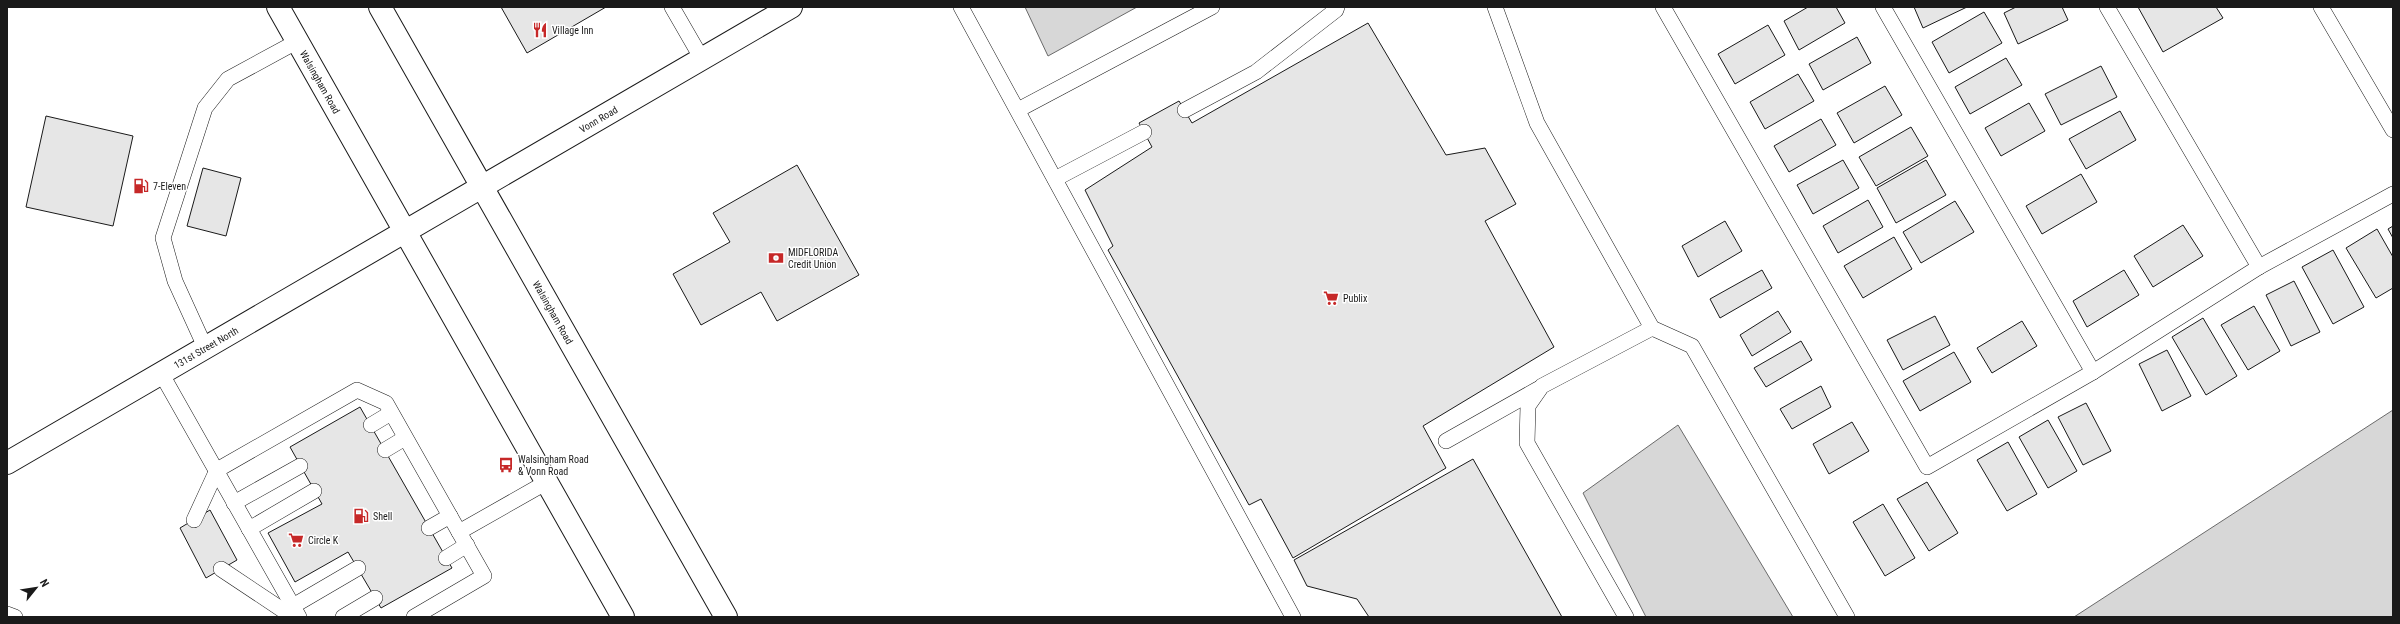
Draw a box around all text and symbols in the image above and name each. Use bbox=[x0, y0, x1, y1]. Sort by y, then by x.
restaurant icon: Village Inn bbox=[531, 21, 549, 39]
place label: Village Inn bbox=[552, 25, 594, 36]
street label: Walsingham Road bbox=[298, 48, 343, 115]
street label: Vonn Road bbox=[577, 104, 619, 135]
fuel station icon: 7-Eleven bbox=[132, 177, 150, 195]
place label: 7-Eleven bbox=[153, 181, 186, 192]
place label: MIDFLORIDA Credit Union bbox=[788, 247, 838, 270]
bank icon: MIDFLORIDA Credit Union bbox=[767, 249, 785, 267]
street label: Walsingham Road bbox=[531, 279, 575, 346]
supermarket icon: Publix bbox=[1322, 289, 1340, 307]
place label: Publix bbox=[1343, 293, 1368, 304]
street label: 131st Street North bbox=[172, 324, 240, 370]
place label: Walsingham Road & Vonn Road bbox=[518, 454, 589, 477]
bus stop icon: Walsingham Road & Vonn Road bbox=[497, 456, 515, 474]
fuel station icon: Shell bbox=[352, 507, 370, 525]
place label: Shell bbox=[373, 511, 392, 522]
supermarket icon: Circle K bbox=[287, 531, 305, 549]
place label: Circle K bbox=[308, 535, 339, 546]
north arrow bbox=[16, 568, 56, 608]
text: N bbox=[37, 577, 52, 590]

